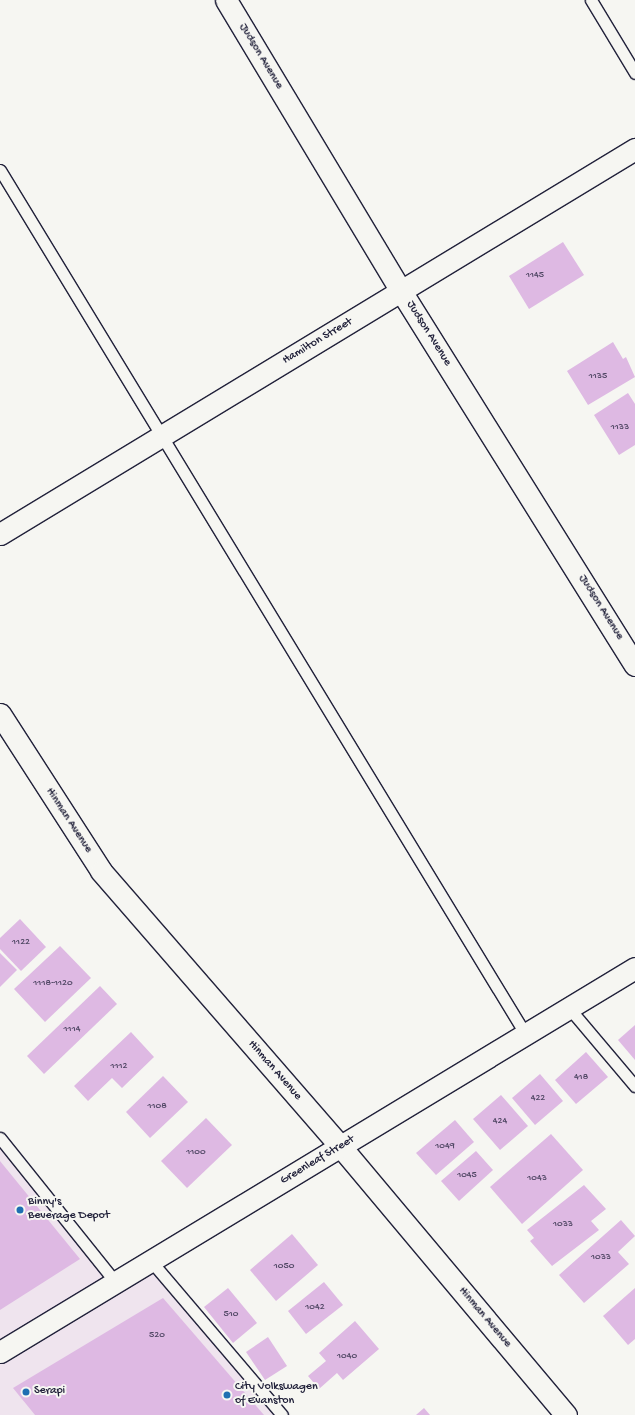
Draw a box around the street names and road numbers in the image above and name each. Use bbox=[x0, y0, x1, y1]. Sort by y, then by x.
street label: Judson Avenue bbox=[235, 21, 285, 93]
street label: Judson Avenue bbox=[402, 299, 454, 369]
street label: Hamilton Street bbox=[280, 315, 356, 369]
street label: Judson Avenue bbox=[574, 573, 626, 643]
street label: Hinman Avenue bbox=[42, 786, 94, 856]
street label: Hinman Avenue bbox=[244, 1038, 304, 1104]
street label: Greenleaf Street bbox=[278, 1133, 358, 1189]
street label: Hinman Avenue bbox=[454, 1285, 514, 1351]

